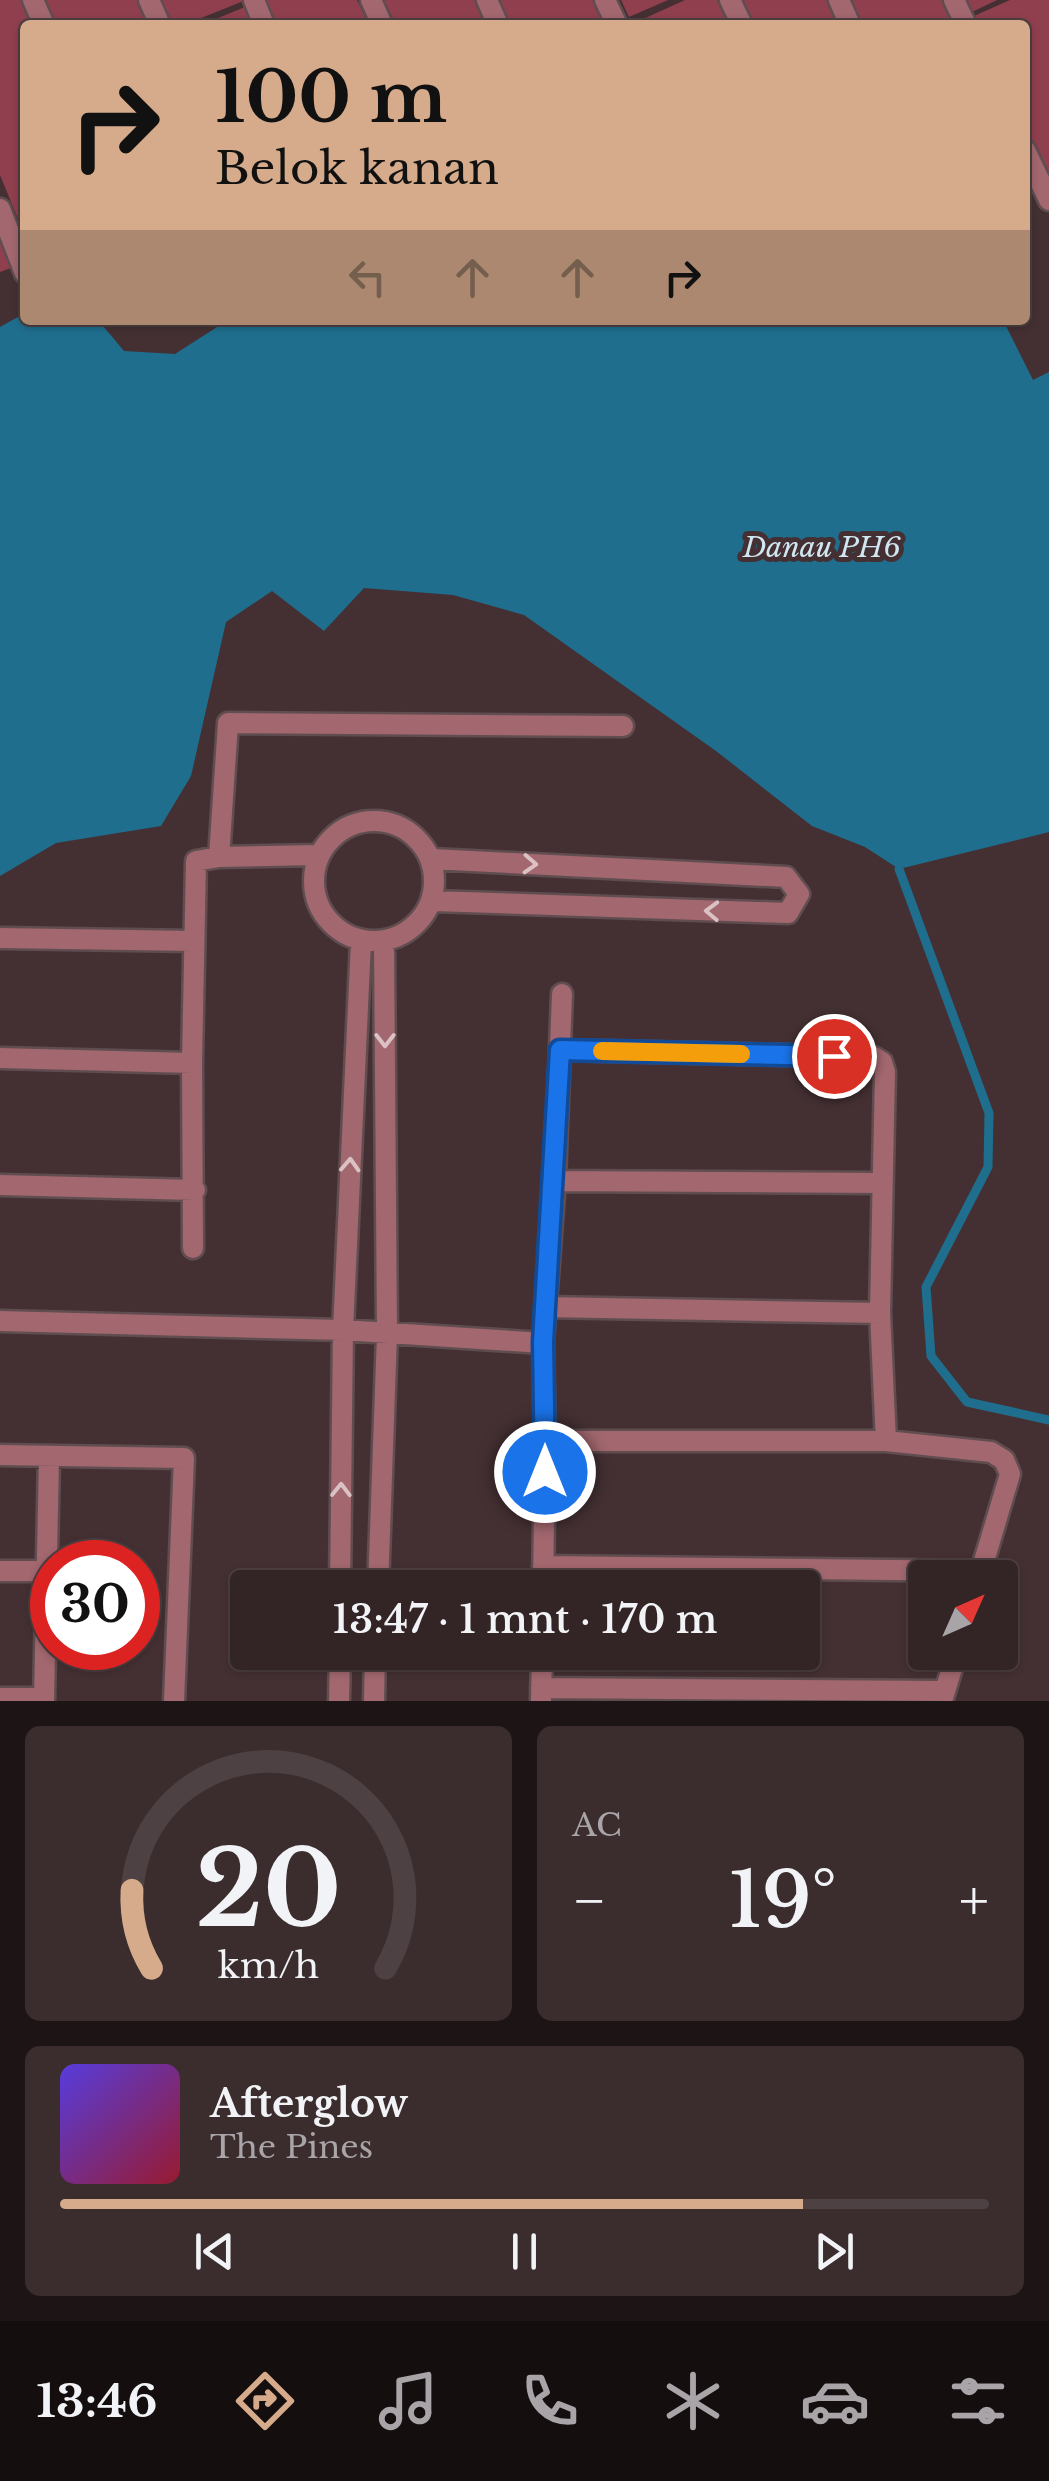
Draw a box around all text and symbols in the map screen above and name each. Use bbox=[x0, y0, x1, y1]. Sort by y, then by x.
text: 100 m bbox=[215, 54, 447, 141]
icon: right bbox=[50, 60, 180, 190]
text: Belok kanan bbox=[215, 140, 499, 196]
icon: left bbox=[340, 250, 395, 305]
icon: ahead bbox=[445, 250, 500, 305]
icon: ahead bbox=[550, 250, 605, 305]
icon: right bbox=[655, 250, 710, 305]
water label: Danau PH6 bbox=[742, 530, 901, 565]
one-way arrow bbox=[522, 853, 538, 874]
one-way arrow bbox=[704, 900, 720, 921]
pin bbox=[792, 1014, 877, 1099]
icon: arrive bbox=[807, 1029, 862, 1084]
one-way arrow bbox=[374, 1032, 396, 1048]
one-way arrow bbox=[340, 1157, 361, 1173]
position arrow bbox=[493, 1420, 597, 1524]
one-way arrow bbox=[330, 1482, 352, 1498]
speed limit sign: 30 bbox=[30, 1540, 160, 1670]
north arrow bbox=[908, 1560, 1018, 1670]
map controls bbox=[908, 1560, 1018, 1670]
text: 13:47 · 1 mnt · 170 m bbox=[333, 1596, 717, 1643]
text: AC bbox=[572, 1805, 622, 1845]
text: 20 bbox=[195, 1825, 342, 1954]
text: 19° bbox=[729, 1854, 837, 1947]
text: − bbox=[572, 1867, 607, 1935]
text: + bbox=[959, 1867, 989, 1935]
text: km/h bbox=[218, 1943, 319, 1988]
text: Afterglow bbox=[210, 2080, 408, 2127]
text: The Pines bbox=[210, 2127, 373, 2167]
icon: previous bbox=[187, 2224, 242, 2279]
icon: pause bbox=[497, 2224, 552, 2279]
icon: next bbox=[807, 2224, 862, 2279]
icon: directions bbox=[230, 2366, 300, 2436]
icon: music bbox=[373, 2366, 443, 2436]
icon: phone bbox=[515, 2366, 585, 2436]
icon: climate bbox=[658, 2366, 728, 2436]
icon: car bbox=[800, 2366, 870, 2436]
icon: filters bbox=[943, 2366, 1013, 2436]
text: 13:46 bbox=[36, 2373, 158, 2429]

